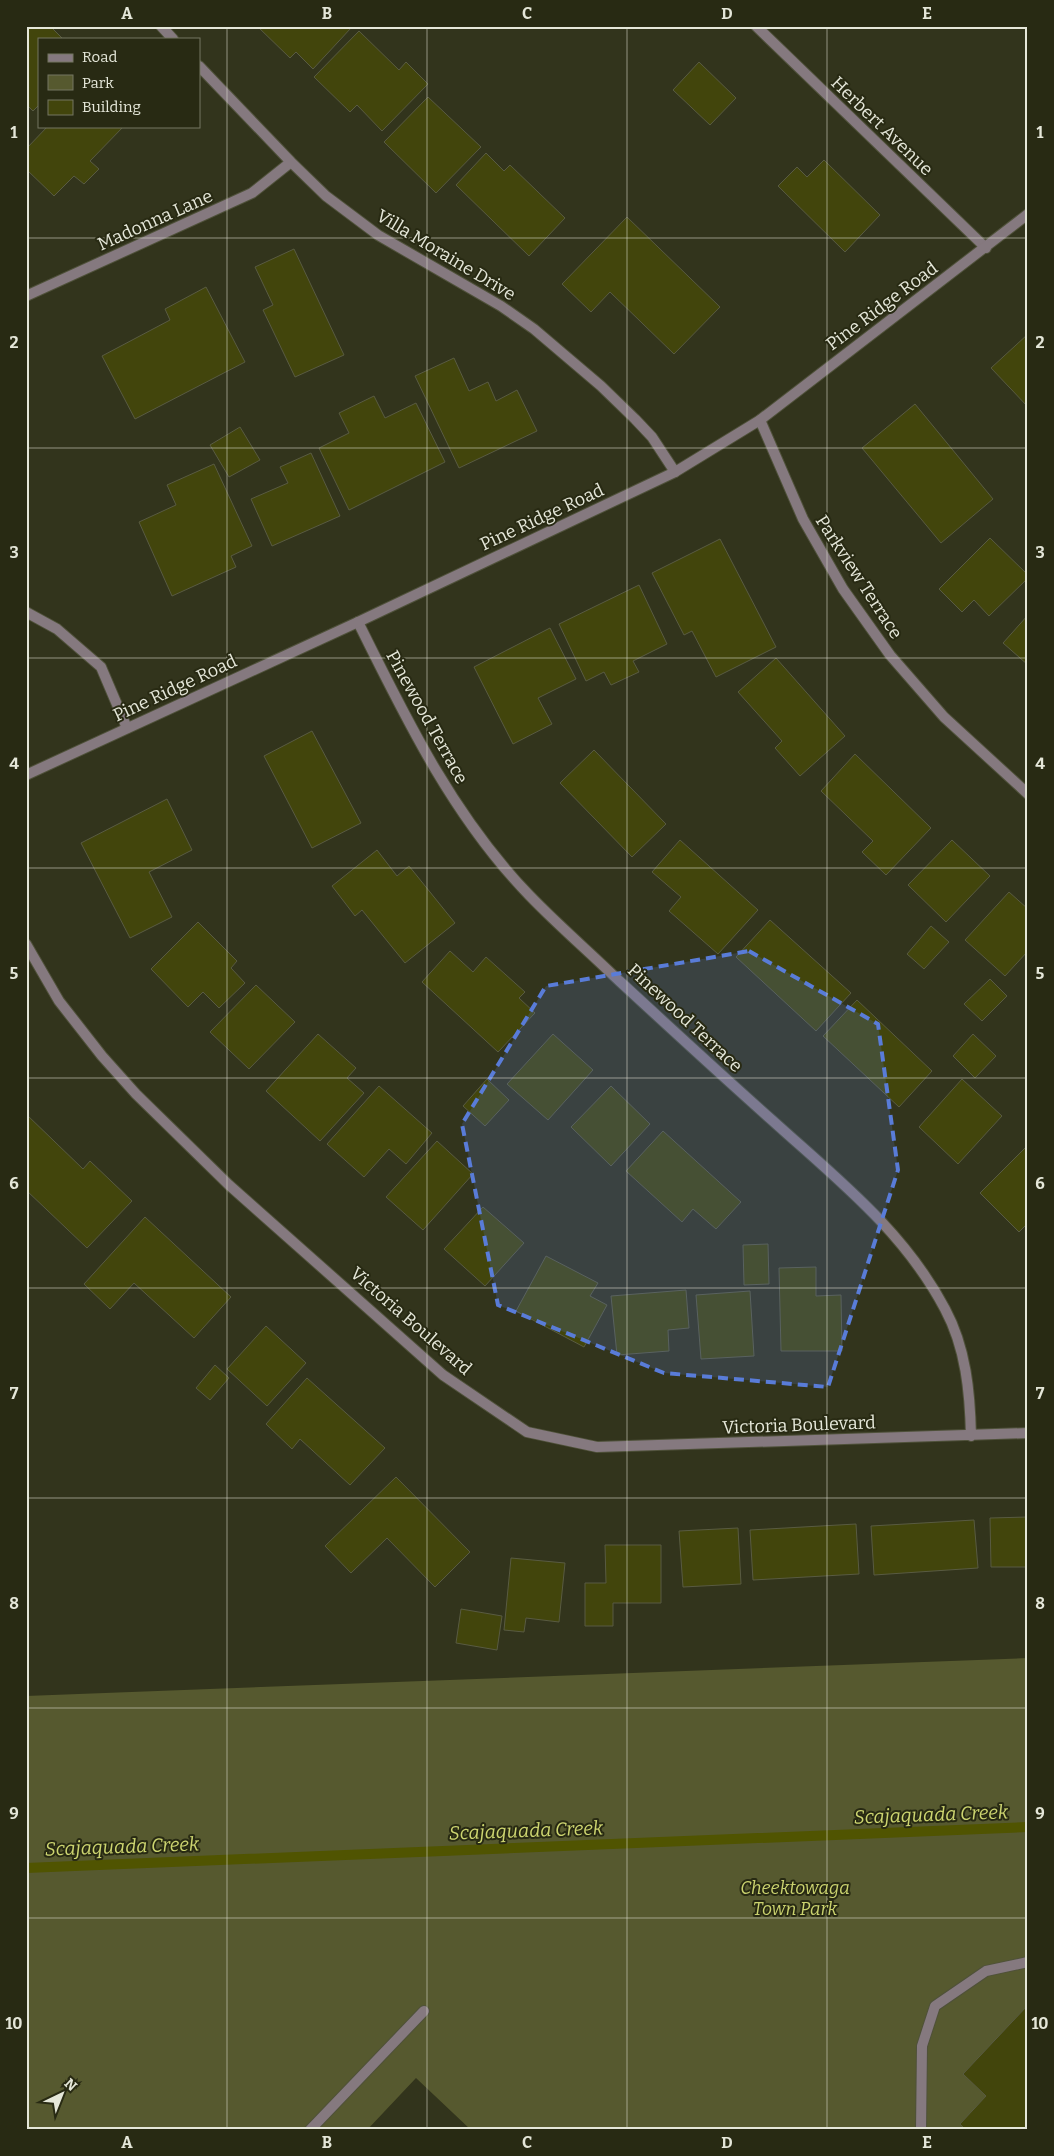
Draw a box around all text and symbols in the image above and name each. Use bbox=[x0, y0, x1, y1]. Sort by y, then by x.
text: A bbox=[121, 4, 133, 23]
text: B bbox=[322, 4, 332, 23]
text: C bbox=[522, 4, 532, 23]
text: D bbox=[721, 4, 733, 23]
text: E bbox=[922, 4, 932, 23]
legend bbox=[38, 38, 200, 128]
text: Road bbox=[82, 48, 117, 66]
street label: Herbert Avenue bbox=[826, 72, 938, 180]
text: Park bbox=[82, 74, 114, 92]
text: Building bbox=[82, 98, 141, 116]
text: 1 bbox=[11, 123, 18, 142]
text: 1 bbox=[1037, 123, 1044, 142]
street label: Madonna Lane bbox=[94, 185, 216, 255]
street label: Villa Moraine Drive bbox=[372, 205, 520, 305]
street label: Pine Ridge Road bbox=[822, 257, 942, 355]
text: 2 bbox=[9, 333, 19, 352]
text: 2 bbox=[1035, 333, 1045, 352]
street label: Pine Ridge Road bbox=[477, 479, 608, 555]
street label: Parkview Terrace bbox=[811, 511, 907, 643]
text: 3 bbox=[9, 543, 19, 562]
text: 3 bbox=[1035, 543, 1045, 562]
street label: Pinewood Terrace bbox=[381, 647, 473, 787]
street label: Pine Ridge Road bbox=[110, 650, 241, 726]
text: 4 bbox=[9, 754, 19, 773]
text: 4 bbox=[1035, 754, 1045, 773]
street label: Pinewood Terrace bbox=[623, 959, 747, 1077]
text: 5 bbox=[10, 964, 19, 983]
text: 5 bbox=[1036, 964, 1045, 983]
text: 6 bbox=[9, 1174, 19, 1193]
text: 6 bbox=[1035, 1174, 1045, 1193]
street label: Victoria Boulevard bbox=[346, 1262, 476, 1380]
text: 7 bbox=[10, 1384, 19, 1403]
text: 7 bbox=[1036, 1384, 1045, 1403]
street label: Victoria Boulevard bbox=[722, 1411, 877, 1439]
text: 8 bbox=[9, 1594, 19, 1613]
text: 8 bbox=[1035, 1594, 1045, 1613]
water label: Scajaquada Creek bbox=[853, 1800, 1009, 1829]
text: 9 bbox=[9, 1804, 19, 1823]
text: 9 bbox=[1035, 1804, 1045, 1823]
water label: Scajaquada Creek bbox=[448, 1816, 604, 1845]
water label: Scajaquada Creek bbox=[44, 1832, 200, 1861]
park label: Cheektowaga Town Park bbox=[740, 1877, 850, 1920]
text: 10 bbox=[5, 2014, 23, 2033]
text: 10 bbox=[1031, 2014, 1049, 2033]
north arrow bbox=[38, 2068, 88, 2118]
text: N bbox=[61, 2075, 80, 2095]
text: A bbox=[121, 2133, 133, 2152]
text: B bbox=[322, 2133, 332, 2152]
text: C bbox=[522, 2133, 532, 2152]
text: D bbox=[721, 2133, 733, 2152]
text: E bbox=[922, 2133, 932, 2152]

